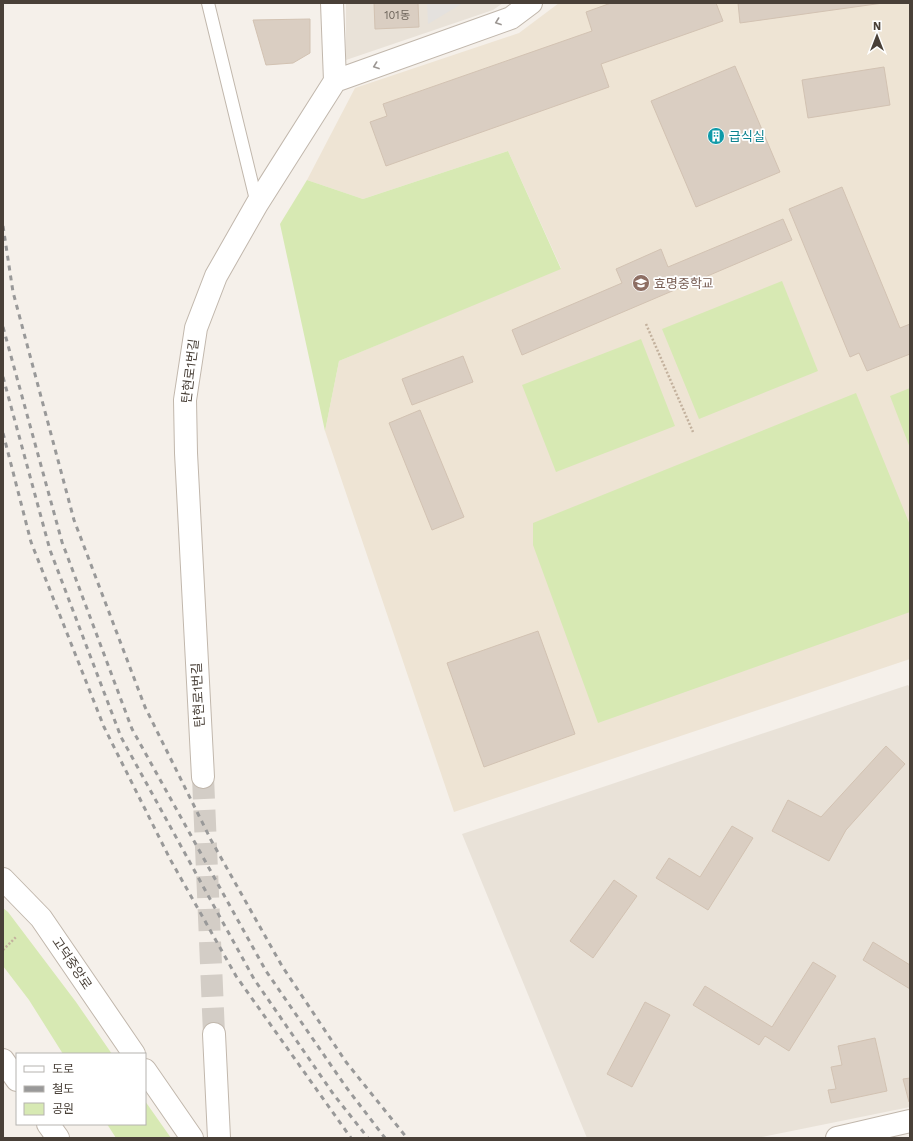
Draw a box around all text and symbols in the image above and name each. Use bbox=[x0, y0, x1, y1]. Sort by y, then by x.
house number: 101동 bbox=[384, 9, 410, 22]
north arrow bbox=[857, 16, 897, 56]
one-way arrow bbox=[495, 18, 502, 26]
text: N bbox=[873, 20, 881, 33]
one-way arrow bbox=[372, 62, 379, 70]
building icon: 급식실 bbox=[706, 126, 726, 146]
place label: 급식실 bbox=[729, 129, 765, 144]
school or university icon: 효명중학교 bbox=[631, 273, 651, 293]
place label: 효명중학교 bbox=[654, 276, 714, 291]
street label: 탄현로1번길 bbox=[179, 338, 201, 404]
street label: 탄현로1번길 bbox=[189, 662, 207, 728]
street label: 고덕중앙로 bbox=[49, 934, 95, 992]
legend bbox=[16, 1053, 146, 1125]
text: 도로 bbox=[52, 1062, 74, 1076]
text: 철도 bbox=[52, 1082, 74, 1096]
text: 공원 bbox=[52, 1102, 74, 1116]

